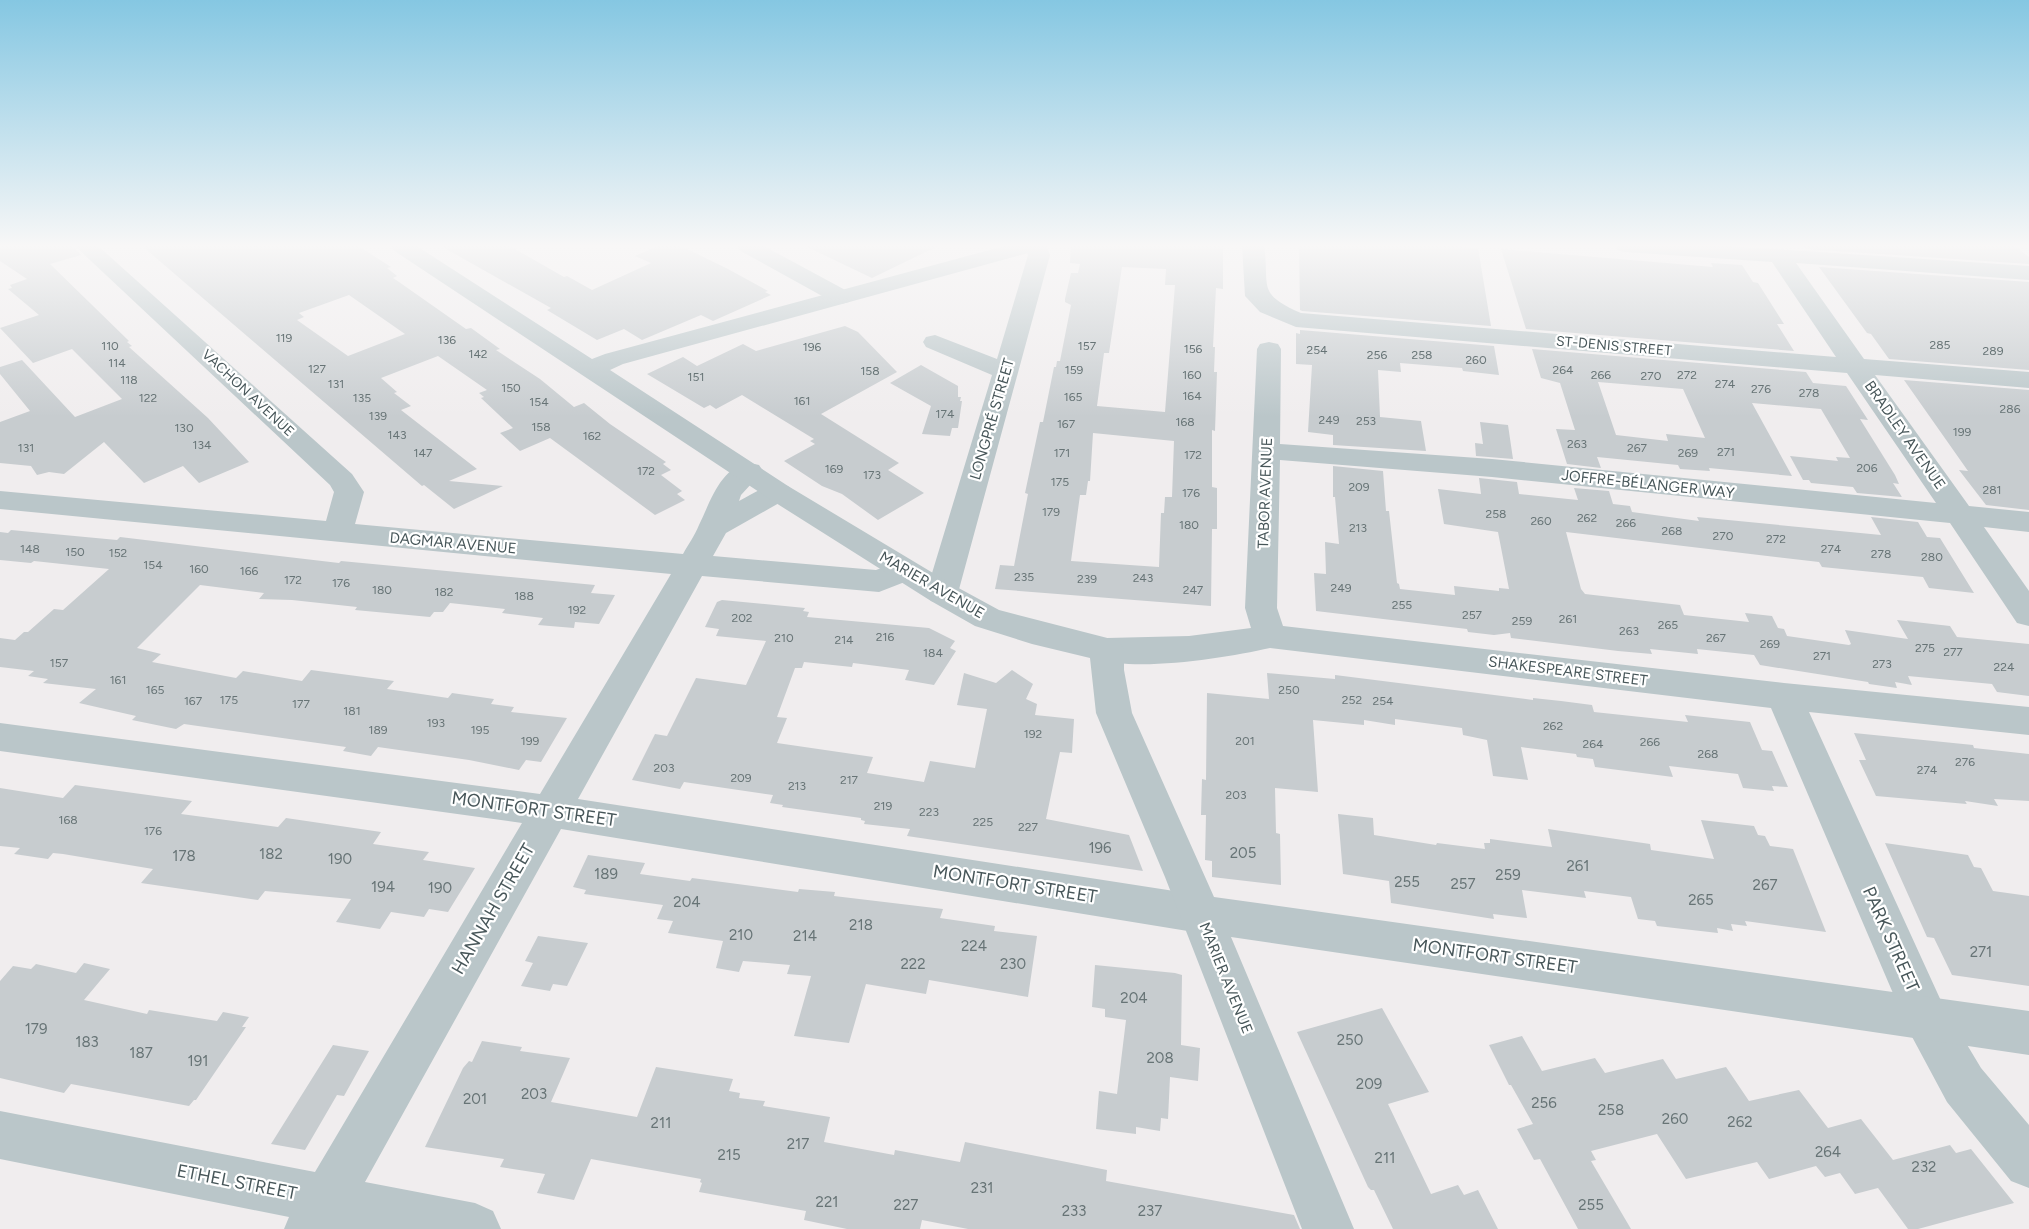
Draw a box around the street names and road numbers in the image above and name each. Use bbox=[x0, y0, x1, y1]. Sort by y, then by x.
street label: ST-DENIS STREET bbox=[1555, 332, 1673, 360]
street label: VACHON AVENUE bbox=[198, 346, 298, 440]
street label: LONGPRÉ STREET bbox=[966, 355, 1018, 482]
street label: BRADLEY AVENUE bbox=[1861, 377, 1949, 493]
street label: TABOR AVENUE bbox=[1254, 437, 1276, 549]
street label: JOFFRE-BÉLANGER WAY bbox=[1560, 466, 1736, 502]
street label: DAGMAR AVENUE bbox=[389, 528, 517, 558]
street label: MARIER AVENUE bbox=[876, 548, 988, 622]
street label: SHAKESPEARE STREET bbox=[1487, 652, 1649, 690]
street label: MONTFORT STREET bbox=[450, 787, 618, 831]
street label: HANNAH STREET bbox=[447, 840, 539, 978]
street label: MONTFORT STREET bbox=[931, 860, 1099, 908]
street label: PARK STREET bbox=[1858, 883, 1924, 995]
street label: MARIER AVENUE bbox=[1196, 920, 1256, 1036]
street label: MONTFORT STREET bbox=[1411, 934, 1579, 978]
street label: ETHEL STREET bbox=[175, 1160, 299, 1204]

